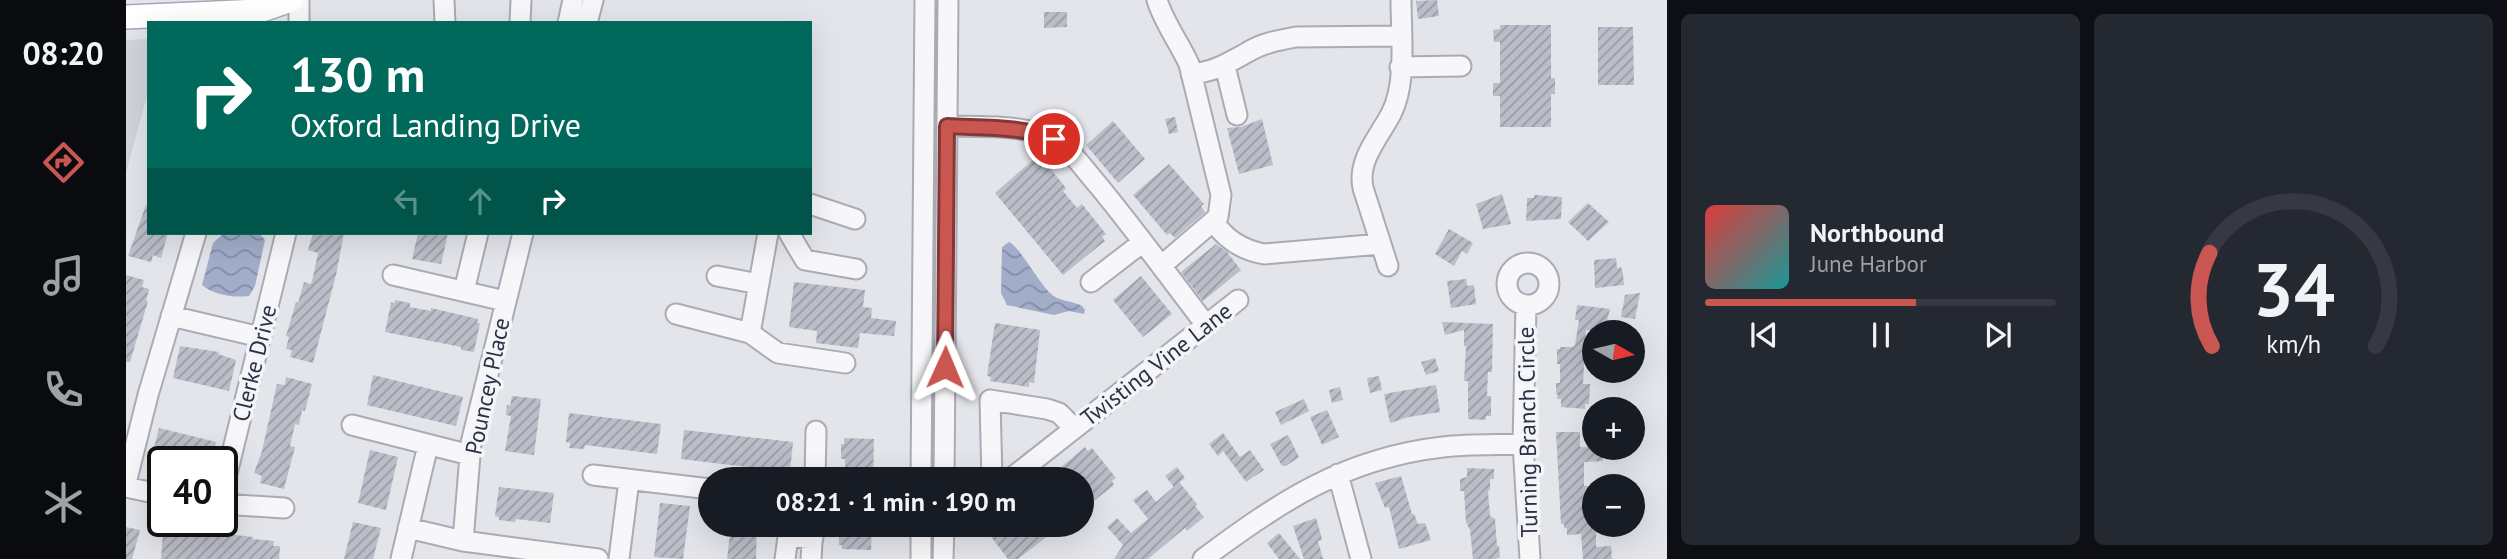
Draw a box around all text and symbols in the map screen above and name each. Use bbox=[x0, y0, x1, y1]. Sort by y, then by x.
text: 08:20 bbox=[22, 32, 104, 74]
text: 130 m bbox=[290, 42, 425, 106]
icon: right bbox=[175, 49, 266, 140]
text: Oxford Landing Drive bbox=[290, 104, 581, 146]
pin bbox=[1024, 109, 1084, 169]
icon: arrive bbox=[1035, 120, 1073, 158]
icon: directions bbox=[39, 138, 88, 187]
icon: left bbox=[388, 182, 426, 220]
icon: ahead bbox=[461, 182, 499, 220]
icon: right bbox=[534, 182, 572, 220]
text: Northbound bbox=[1810, 216, 1944, 249]
text: 34 bbox=[2252, 242, 2335, 336]
text: June Harbor bbox=[1810, 249, 1927, 278]
icon: music bbox=[39, 251, 88, 300]
street label: Twisting Vine Lane bbox=[1075, 296, 1237, 432]
street label: Clerke Drive bbox=[225, 302, 283, 424]
street label: Pouncey Place bbox=[458, 315, 516, 457]
icon: previous bbox=[1745, 316, 1783, 354]
icon: pause bbox=[1862, 316, 1900, 354]
icon: next bbox=[1979, 316, 2017, 354]
north arrow bbox=[1582, 320, 1645, 383]
map controls bbox=[1582, 320, 1645, 537]
street label: Turning Branch Circle bbox=[1511, 326, 1543, 538]
text: km/h bbox=[2266, 327, 2321, 359]
position arrow bbox=[908, 330, 982, 404]
icon: phone bbox=[39, 365, 88, 414]
button: + bbox=[1582, 397, 1645, 460]
speed limit sign: 40 bbox=[147, 446, 238, 537]
button: − bbox=[1582, 474, 1645, 537]
icon: climate bbox=[39, 478, 88, 527]
text: 08:21 · 1 min · 190 m bbox=[776, 485, 1016, 518]

